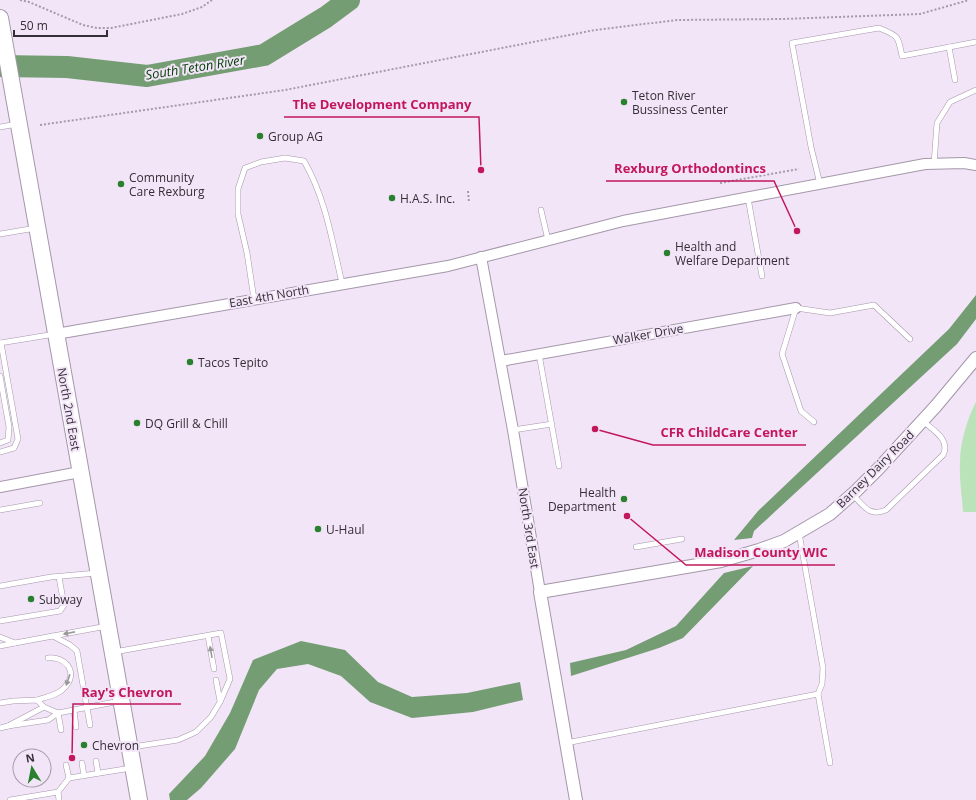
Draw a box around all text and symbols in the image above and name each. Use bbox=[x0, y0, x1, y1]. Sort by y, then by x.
scale bar bbox=[14, 12, 107, 38]
text: 50 m bbox=[20, 17, 48, 34]
water label: South Teton River bbox=[144, 50, 247, 84]
place label: Teton River Bussiness Center bbox=[632, 87, 728, 118]
callout: The Development Company bbox=[284, 92, 479, 117]
text: The Development Company bbox=[293, 95, 472, 113]
marker: Teton River Bussiness Center bbox=[619, 97, 629, 107]
place label: Group AG bbox=[268, 128, 323, 145]
marker: Group AG bbox=[255, 131, 265, 141]
callout: Rexburg Orthodontincs bbox=[606, 156, 774, 181]
text: Rexburg Orthodontincs bbox=[614, 159, 766, 177]
place label: Community Care Rexburg bbox=[129, 169, 205, 200]
marker: Community Care Rexburg bbox=[116, 179, 126, 189]
place label: H.A.S. Inc. bbox=[400, 190, 455, 207]
marker: H.A.S. Inc. bbox=[387, 193, 397, 203]
place label: Health and Welfare Department bbox=[675, 238, 789, 269]
marker: Health and Welfare Department bbox=[662, 248, 672, 258]
street label: East 4th North bbox=[228, 281, 310, 311]
street label: Walker Drive bbox=[611, 319, 685, 349]
place label: Tacos Tepito bbox=[198, 354, 268, 371]
marker: Tacos Tepito bbox=[185, 357, 195, 367]
street label: North 2nd East bbox=[53, 366, 85, 452]
place label: DQ Grill & Chill bbox=[145, 415, 228, 432]
marker: DQ Grill & Chill bbox=[132, 418, 142, 428]
callout: CFR ChildCare Center bbox=[653, 420, 806, 445]
text: CFR ChildCare Center bbox=[660, 423, 798, 441]
street label: Barney Dairy Road bbox=[832, 426, 918, 512]
place label: Health Department bbox=[548, 484, 616, 515]
street label: North 3rd East bbox=[514, 486, 544, 570]
marker: Health Department bbox=[619, 494, 629, 504]
place label: U-Haul bbox=[326, 521, 365, 538]
marker: U-Haul bbox=[313, 524, 323, 534]
callout: Madison County WIC bbox=[686, 540, 835, 565]
text: Madison County WIC bbox=[694, 543, 828, 561]
place label: Subway bbox=[39, 591, 83, 608]
marker: Subway bbox=[26, 594, 36, 604]
one-way arrow bbox=[63, 630, 75, 636]
one-way arrow bbox=[207, 646, 213, 658]
one-way arrow bbox=[65, 674, 71, 686]
callout: Ray's Chevron bbox=[73, 679, 181, 704]
text: Ray's Chevron bbox=[81, 683, 173, 701]
place label: Chevron bbox=[92, 737, 139, 754]
marker: Chevron bbox=[79, 740, 89, 750]
north arrow bbox=[12, 748, 52, 788]
text: N bbox=[24, 749, 36, 766]

